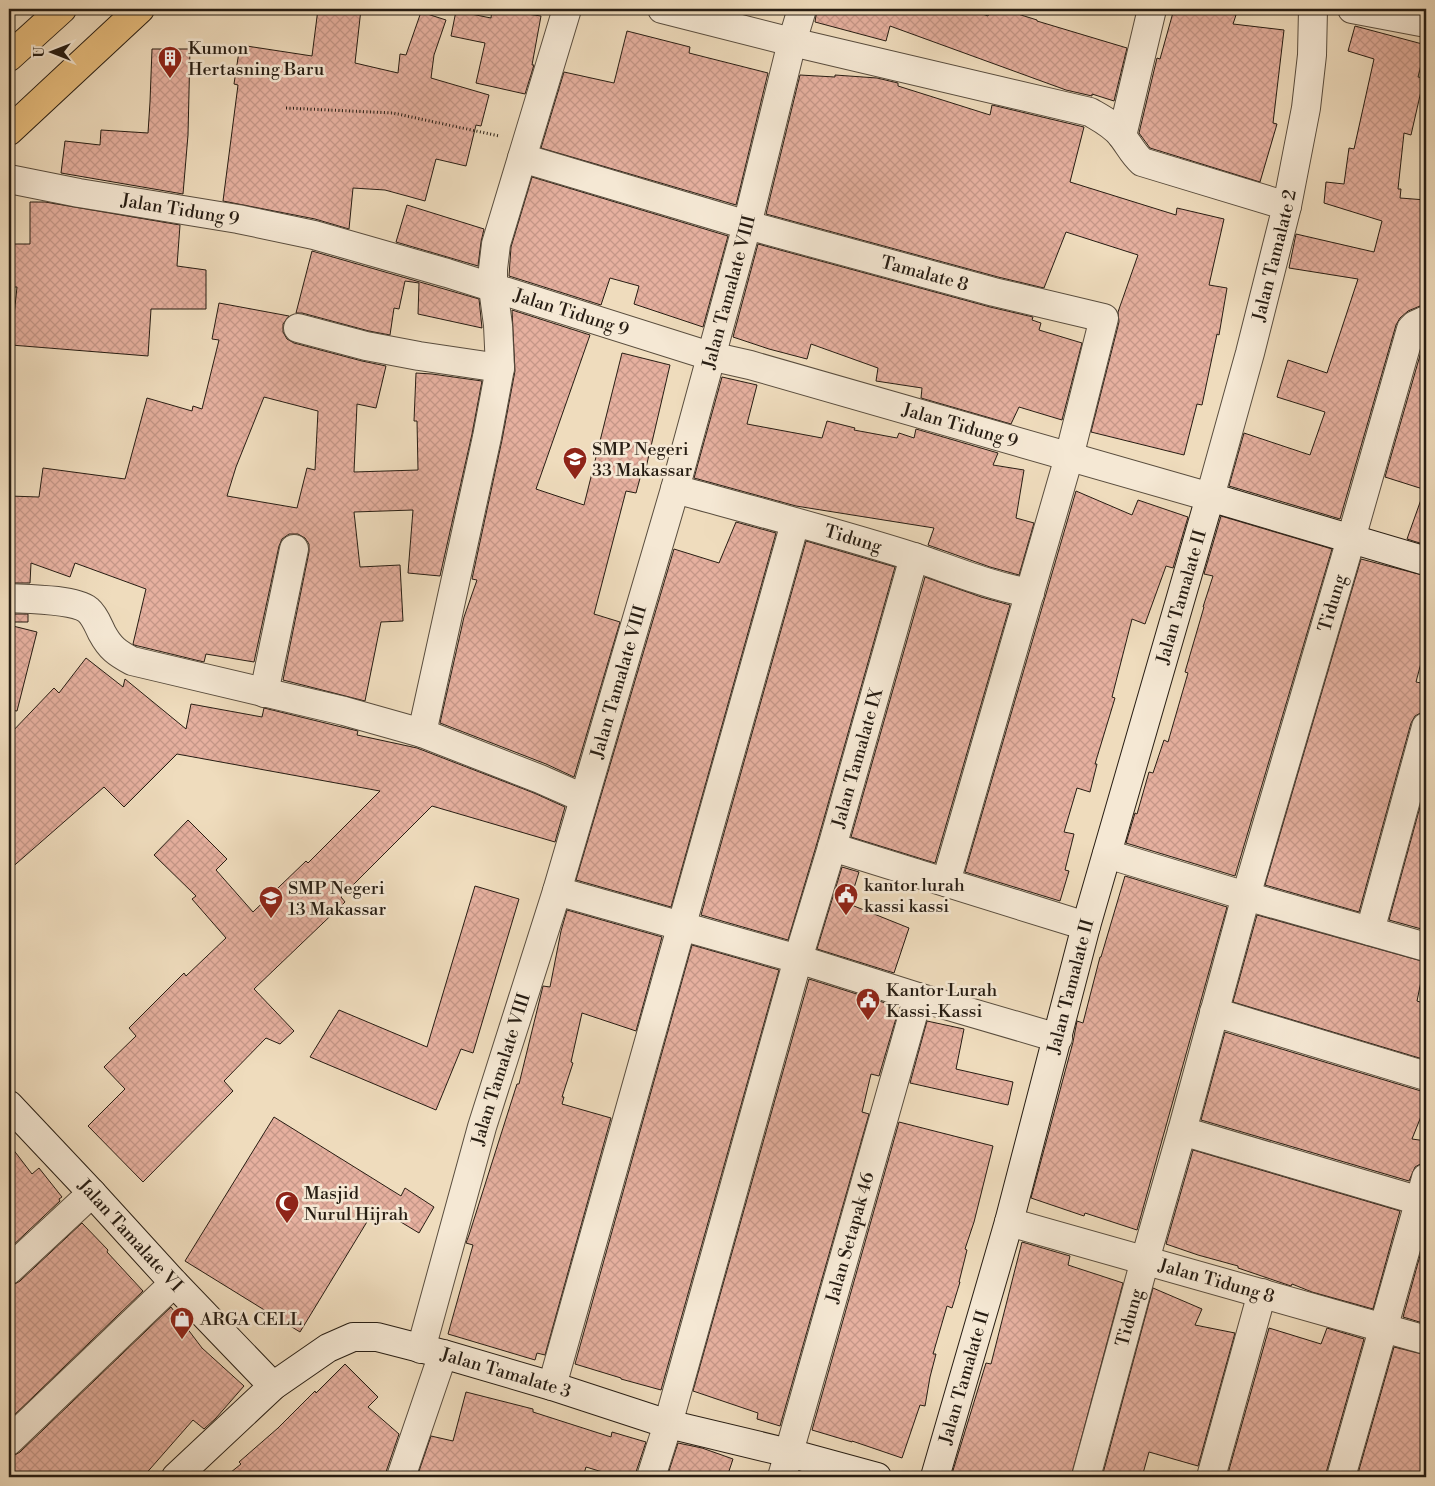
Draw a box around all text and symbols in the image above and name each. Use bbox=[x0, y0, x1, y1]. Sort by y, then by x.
north arrow bbox=[28, 28, 78, 78]
place label: Kumon Hertasning Baru bbox=[188, 37, 325, 81]
building icon: Kumon Hertasning Baru bbox=[157, 45, 183, 79]
text: U bbox=[31, 46, 49, 57]
street label: Jalan Tamalate 2 bbox=[1247, 187, 1301, 325]
street label: Jalan Tidung 9 bbox=[119, 188, 241, 231]
street label: Jalan Tamalate VIII bbox=[697, 213, 760, 372]
street label: Tamalate 8 bbox=[878, 250, 971, 296]
street label: Jalan Tidung 9 bbox=[510, 283, 632, 341]
street label: Jalan Tidung 9 bbox=[899, 398, 1021, 453]
place label: SMP Negeri 33 Makassar bbox=[592, 438, 693, 482]
school or university icon: SMP Negeri 33 Makassar bbox=[562, 446, 588, 480]
street label: Tidung bbox=[822, 519, 886, 558]
street label: Jalan Tamalate II bbox=[1151, 527, 1211, 667]
street label: Tidung bbox=[1313, 571, 1352, 635]
street label: Jalan Tamalate VIII bbox=[585, 602, 652, 762]
street label: Jalan Tamalate IX bbox=[826, 685, 888, 831]
place label: kantor lurah kassi kassi bbox=[864, 874, 965, 918]
place label: SMP Negeri 13 Makassar bbox=[288, 877, 386, 921]
public building icon: kantor lurah kassi kassi bbox=[833, 882, 859, 916]
school or university icon: SMP Negeri 13 Makassar bbox=[258, 885, 284, 919]
street label: Jalan Tamalate II bbox=[1041, 916, 1099, 1057]
place label: Kantor Lurah Kassi-Kassi bbox=[886, 979, 997, 1023]
public building icon: Kantor Lurah Kassi-Kassi bbox=[855, 987, 881, 1021]
street label: Jalan Tamalate VIII bbox=[466, 990, 535, 1149]
street label: Jalan Setapak 46 bbox=[820, 1169, 879, 1307]
street label: Jalan Tamalate VI bbox=[73, 1173, 188, 1296]
place label: Masjid Nurul Hijrah bbox=[304, 1182, 409, 1226]
mosque icon: Masjid Nurul Hijrah bbox=[274, 1190, 300, 1224]
street label: Jalan Tidung 8 bbox=[1155, 1253, 1277, 1308]
street label: Tidung bbox=[1110, 1286, 1148, 1349]
shop icon: ARGA CELL bbox=[169, 1306, 195, 1340]
street label: Jalan Tamalate II bbox=[933, 1307, 994, 1448]
place label: ARGA CELL bbox=[199, 1308, 302, 1331]
street label: Jalan Tamalate 3 bbox=[437, 1342, 574, 1403]

